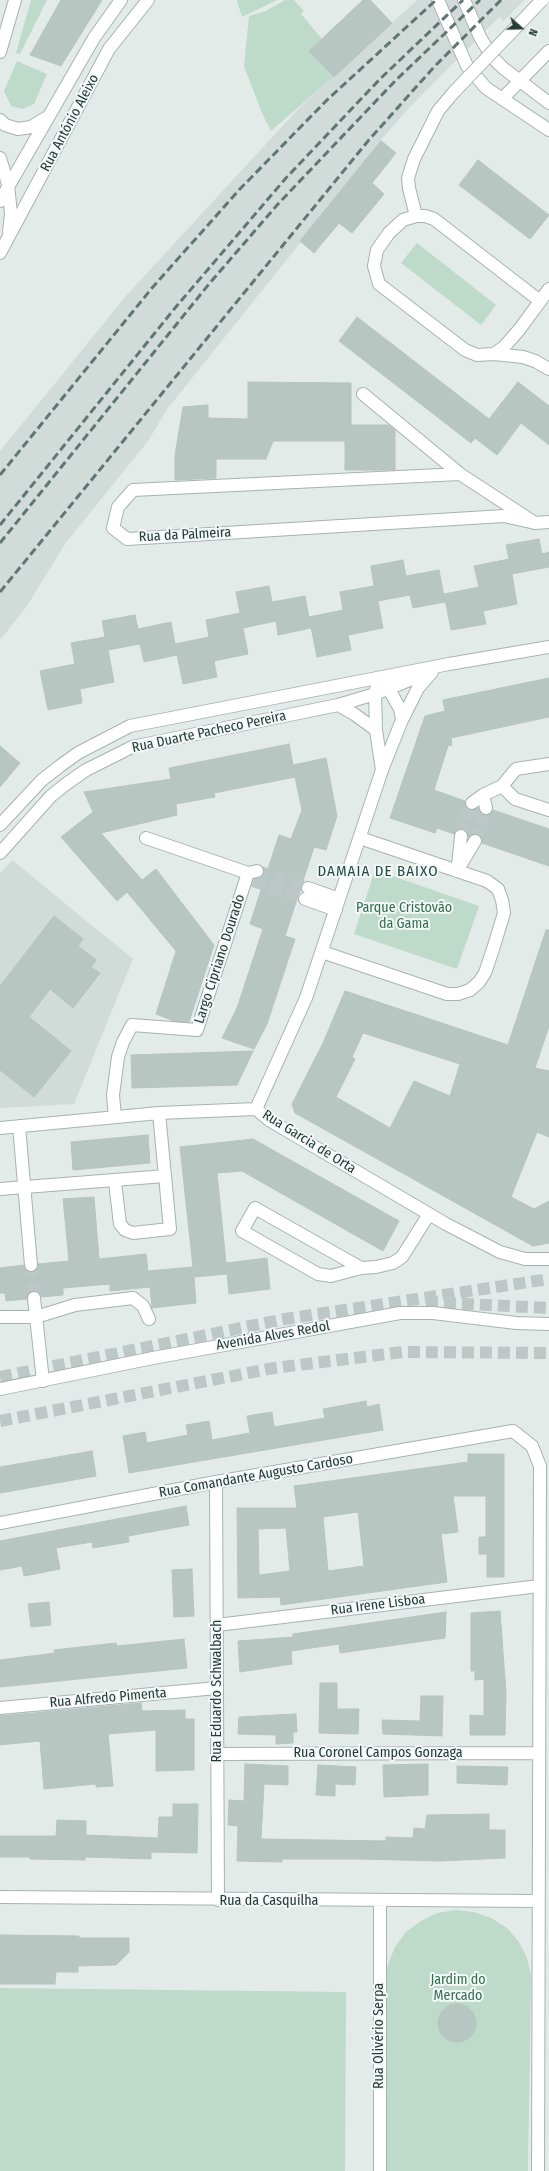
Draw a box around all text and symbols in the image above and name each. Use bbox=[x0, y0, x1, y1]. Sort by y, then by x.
north arrow bbox=[501, 8, 541, 48]
text: N bbox=[526, 27, 540, 38]
street label: Rua António Aleixo bbox=[37, 71, 103, 175]
street label: Rua da Palmeira bbox=[138, 524, 232, 546]
street label: Rua Duarte Pacheco Pereira bbox=[130, 707, 288, 757]
district label: DAMAIA DE BAIXO bbox=[317, 863, 439, 881]
street label: Largo Cipriano Dourado bbox=[191, 892, 249, 1026]
park label: Parque Cristovão da Gama bbox=[356, 900, 452, 932]
street label: Rua Garcia de Orta bbox=[259, 1107, 359, 1177]
street label: Avenida Alves Redol bbox=[215, 1318, 331, 1354]
street label: Rua Comandante Augusto Cardoso bbox=[158, 1451, 354, 1501]
street label: Rua Irene Lisboa bbox=[330, 1591, 426, 1619]
street label: Rua Eduardo Schwalbach bbox=[209, 1620, 225, 1762]
street label: Rua Alfredo Pimenta bbox=[49, 1685, 167, 1711]
street label: Rua Coronel Campos Gonzaga bbox=[293, 1745, 463, 1761]
street label: Rua da Casquilha bbox=[220, 1893, 318, 1909]
park label: Jardim do Mercado bbox=[430, 1972, 486, 2004]
street label: Rua Olivério Serpa bbox=[371, 1983, 387, 2089]

